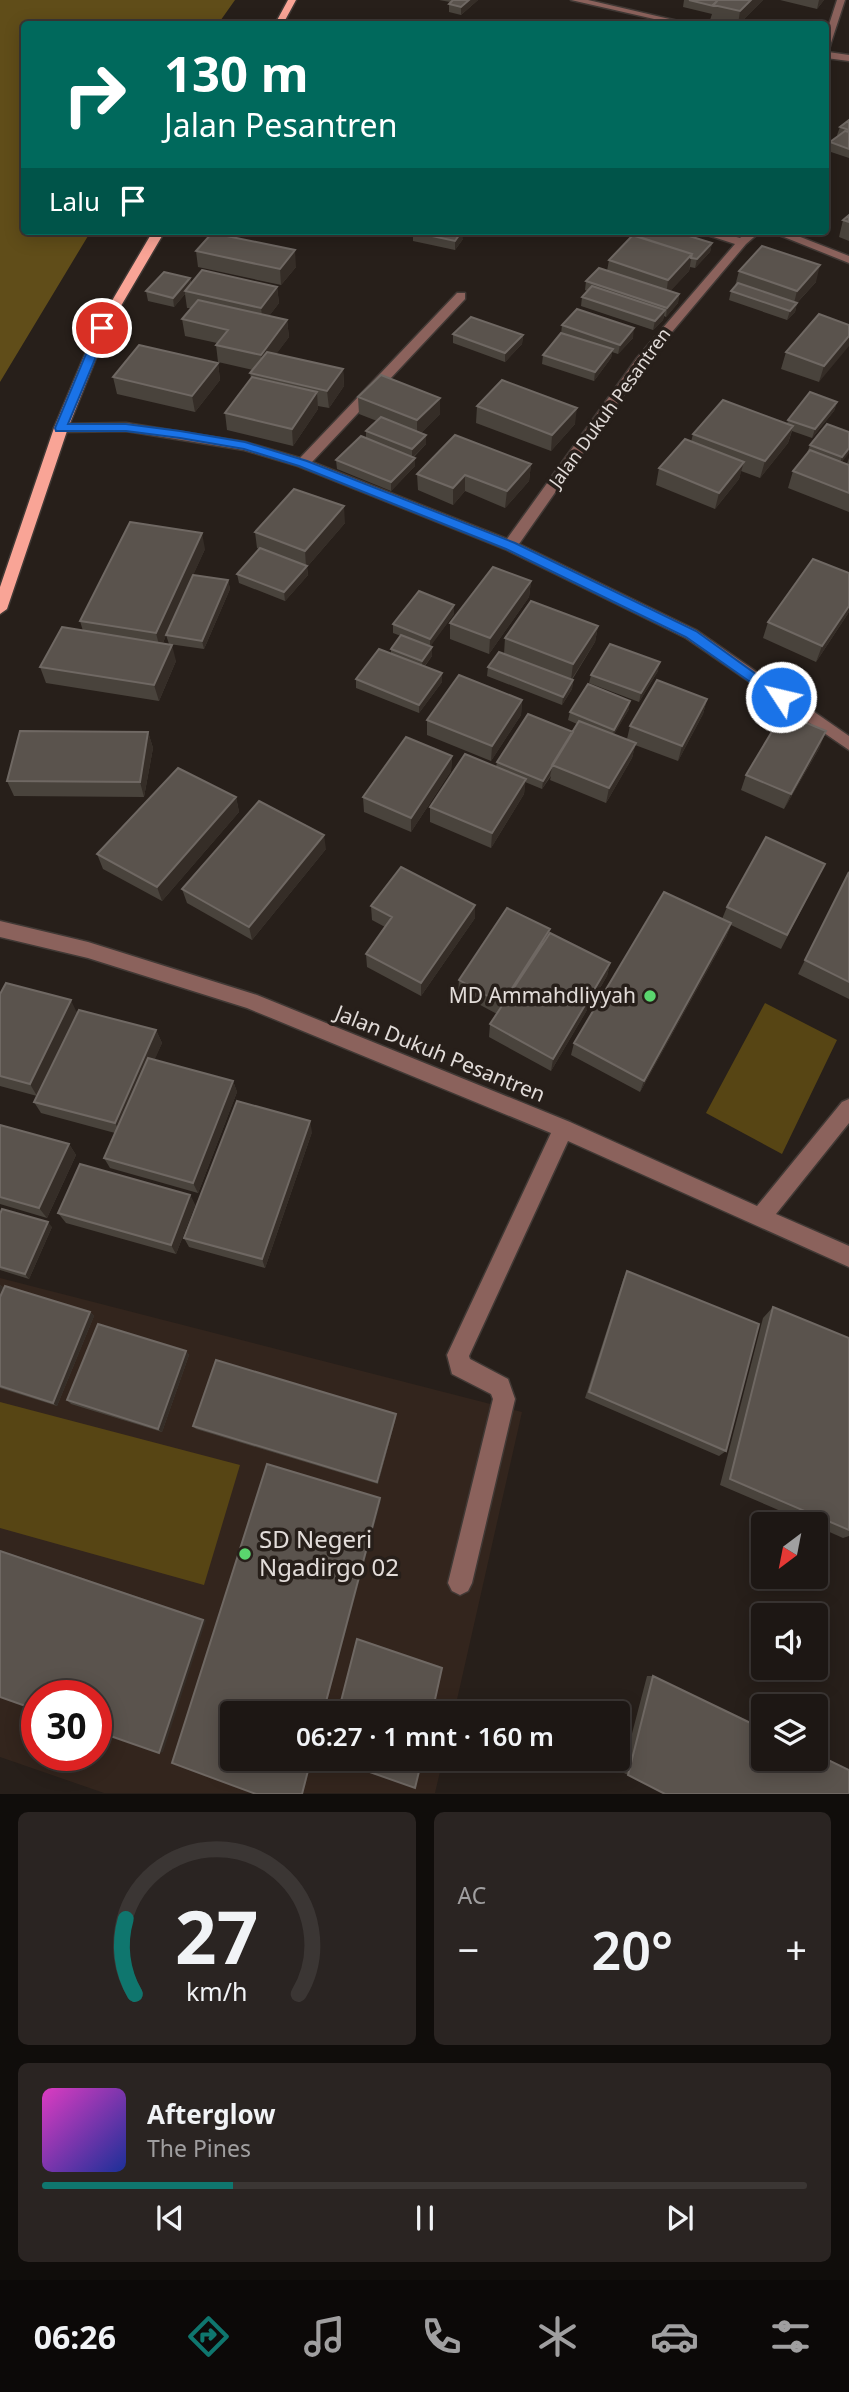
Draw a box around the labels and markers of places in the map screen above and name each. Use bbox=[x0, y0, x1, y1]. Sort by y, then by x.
pin bbox=[72, 298, 132, 358]
place label: MD Ammahdliyyah bbox=[449, 981, 636, 1009]
marker: MD Ammahdliyyah bbox=[642, 988, 658, 1004]
place label: SD Negeri Ngadirgo 02 bbox=[259, 1522, 399, 1583]
marker: SD Negeri Ngadirgo 02 bbox=[237, 1546, 253, 1562]

